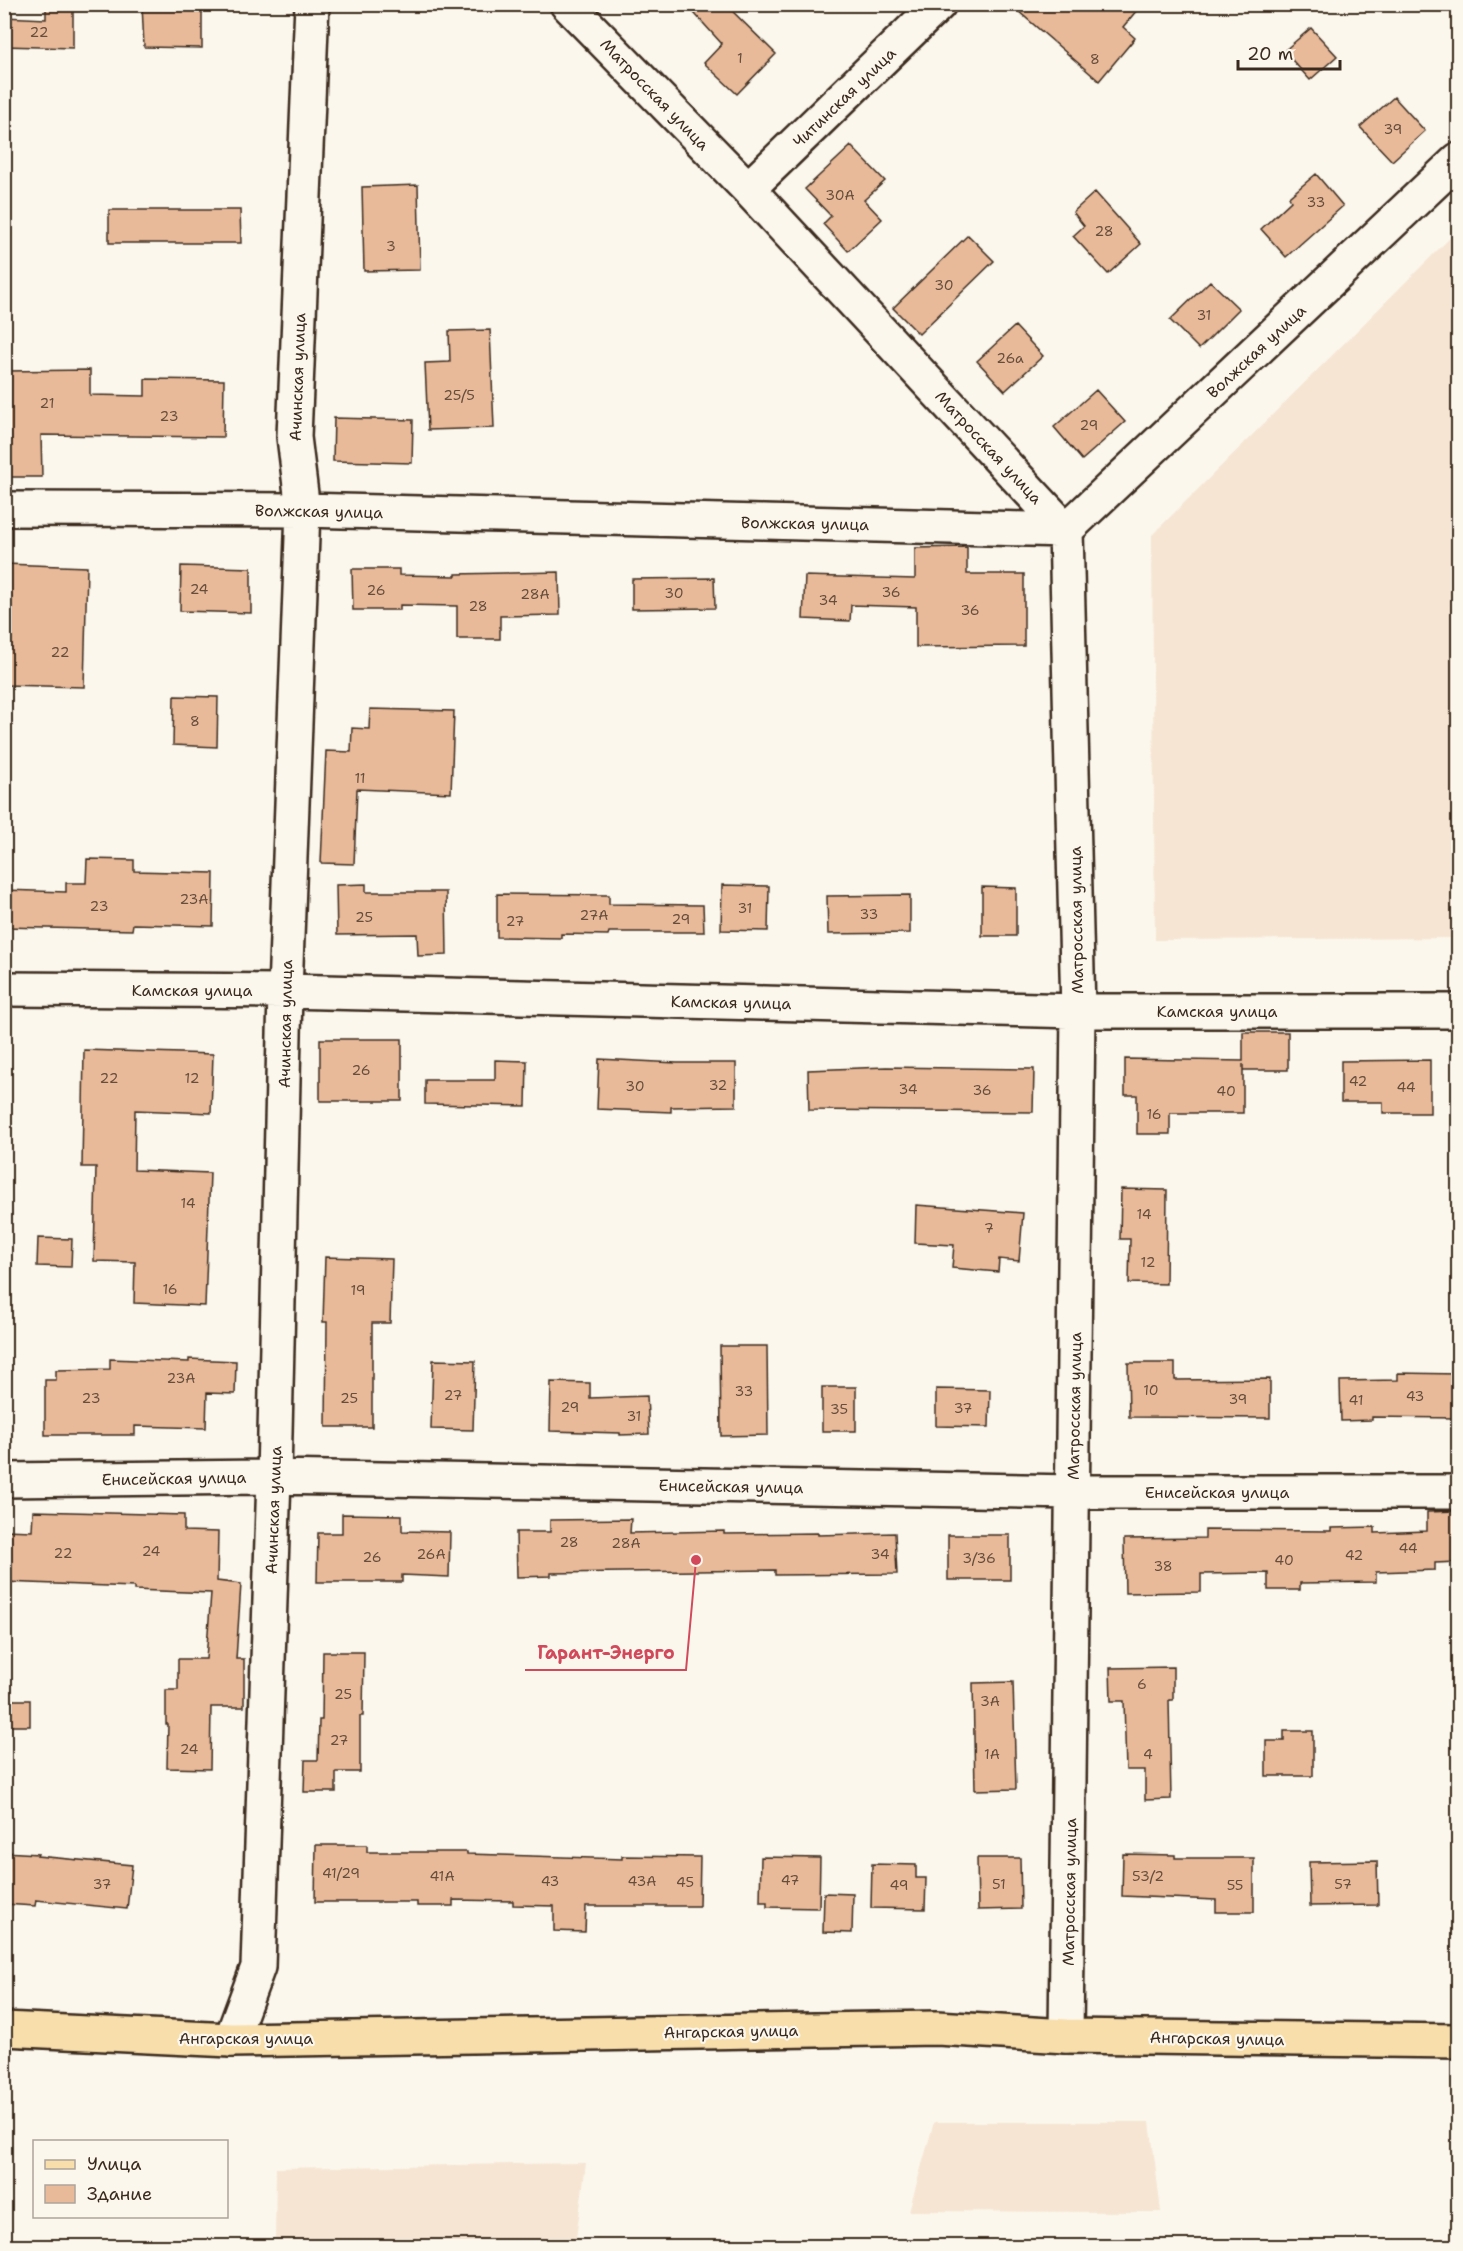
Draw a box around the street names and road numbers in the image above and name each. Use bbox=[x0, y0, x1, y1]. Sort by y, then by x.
street label: Матросская улица bbox=[596, 34, 714, 155]
street label: Читинская улица bbox=[788, 43, 900, 152]
street label: Волжская улица bbox=[1202, 300, 1310, 403]
street label: Ачинская улица bbox=[285, 312, 310, 442]
street label: Матросская улица bbox=[931, 386, 1047, 509]
street label: Волжская улица bbox=[255, 500, 383, 523]
street label: Волжская улица bbox=[741, 512, 869, 535]
street label: Матросская улица bbox=[1065, 846, 1088, 994]
street label: Ачинская улица bbox=[274, 960, 297, 1088]
street label: Камская улица bbox=[132, 980, 252, 1001]
street label: Камская улица bbox=[670, 991, 792, 1014]
street label: Камская улица bbox=[1157, 1001, 1277, 1022]
street label: Матросская улица bbox=[1063, 1332, 1086, 1480]
street label: Ачинская улица bbox=[261, 1445, 286, 1575]
street label: Енисейская улица bbox=[101, 1467, 247, 1490]
street label: Енисейская улица bbox=[658, 1475, 804, 1498]
street label: Енисейская улица bbox=[1145, 1482, 1289, 1503]
street label: Матросская улица bbox=[1058, 1818, 1081, 1966]
street label: Ангарская улица bbox=[664, 2020, 799, 2043]
street label: Ангарская улица bbox=[1149, 2027, 1285, 2050]
street label: Ангарская улица bbox=[179, 2028, 313, 2049]

